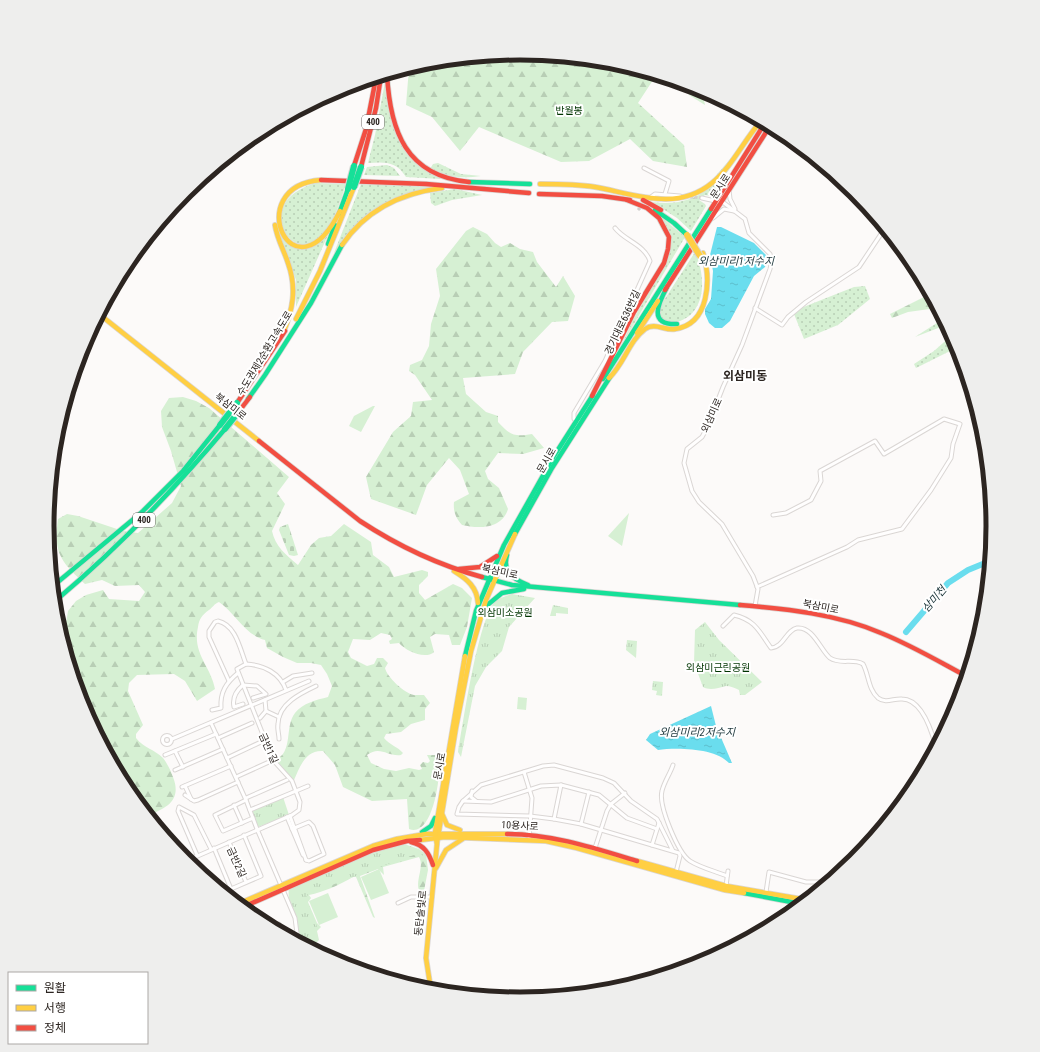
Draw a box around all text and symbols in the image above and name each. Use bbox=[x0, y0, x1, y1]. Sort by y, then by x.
park label: 반월봉 bbox=[555, 105, 583, 116]
road number: 400 bbox=[362, 115, 384, 129]
street label: 문시로 bbox=[708, 172, 733, 201]
water label: 외삼미리1저수지 bbox=[698, 255, 775, 268]
street label: 경기대로636번길 bbox=[603, 288, 642, 356]
street label: 수도권제2순환고속도로 bbox=[235, 309, 294, 398]
district label: 외삼미동 bbox=[723, 369, 767, 383]
street label: 북삼미로 bbox=[213, 391, 249, 422]
street label: 외삼미로 bbox=[699, 396, 724, 434]
street label: 문시로 bbox=[535, 446, 558, 475]
road number: 400 bbox=[133, 513, 155, 527]
street label: 북삼미로 bbox=[481, 562, 519, 581]
water label: 삼미천 bbox=[920, 582, 950, 615]
street label: 북삼미로 bbox=[802, 598, 840, 615]
park label: 외삼미소공원 bbox=[477, 607, 533, 618]
park label: 외삼미근린공원 bbox=[686, 662, 750, 673]
water label: 외삼미리2저수지 bbox=[659, 726, 736, 739]
street label: 금반1길 bbox=[257, 731, 280, 765]
street label: 문시로 bbox=[432, 752, 447, 781]
street label: 10용사로 bbox=[501, 819, 539, 832]
street label: 금반2길 bbox=[225, 845, 248, 879]
street label: 동탄솔빛로 bbox=[413, 890, 428, 937]
legend bbox=[8, 972, 148, 1044]
text: 원활 bbox=[44, 981, 66, 995]
text: 서행 bbox=[44, 1001, 66, 1015]
text: 정체 bbox=[44, 1021, 66, 1035]

